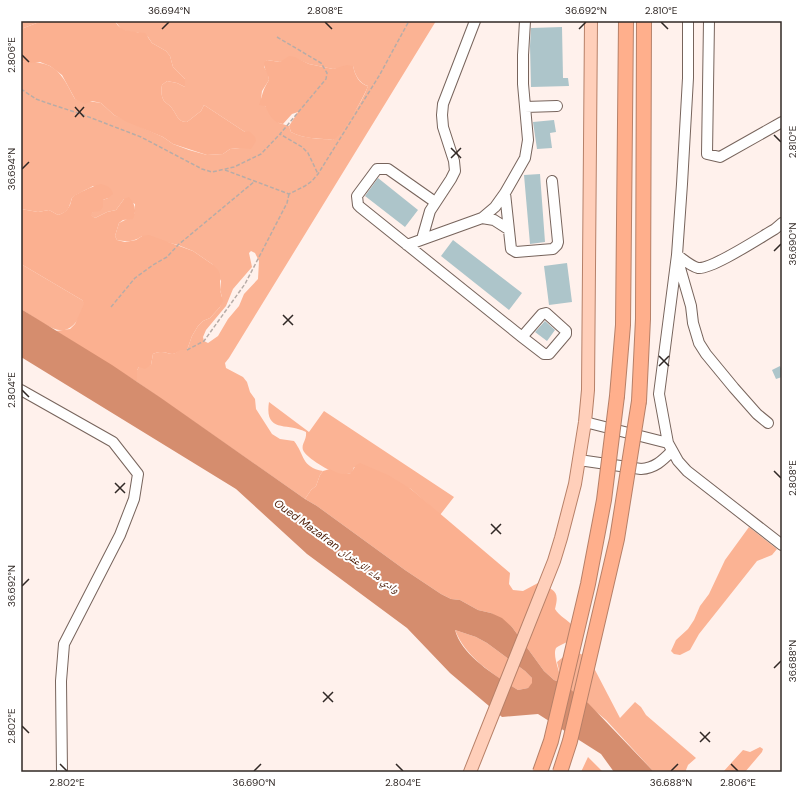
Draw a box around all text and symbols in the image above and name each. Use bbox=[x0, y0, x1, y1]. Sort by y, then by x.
text: 36.694°N bbox=[148, 4, 190, 17]
text: 2.808°E bbox=[307, 4, 343, 17]
text: 36.692°N bbox=[565, 4, 607, 17]
text: 2.810°E bbox=[645, 4, 678, 17]
text: 2.806°E bbox=[5, 37, 18, 73]
text: 2.810°E bbox=[786, 125, 799, 158]
text: 36.694°N bbox=[5, 148, 18, 190]
text: 36.690°N bbox=[786, 222, 799, 266]
text: 2.804°E bbox=[5, 372, 18, 408]
text: 2.808°E bbox=[786, 460, 799, 496]
water label: Oued Mazafran وادي ماء الزعفران bbox=[271, 496, 402, 598]
text: 36.692°N bbox=[5, 565, 18, 607]
text: 36.688°N bbox=[786, 640, 799, 682]
text: 2.802°E bbox=[5, 708, 18, 744]
text: 2.802°E bbox=[49, 776, 85, 789]
text: 36.690°N bbox=[232, 776, 276, 789]
text: 2.804°E bbox=[385, 776, 421, 789]
text: 36.688°N bbox=[650, 776, 692, 789]
text: 2.806°E bbox=[720, 776, 756, 789]

